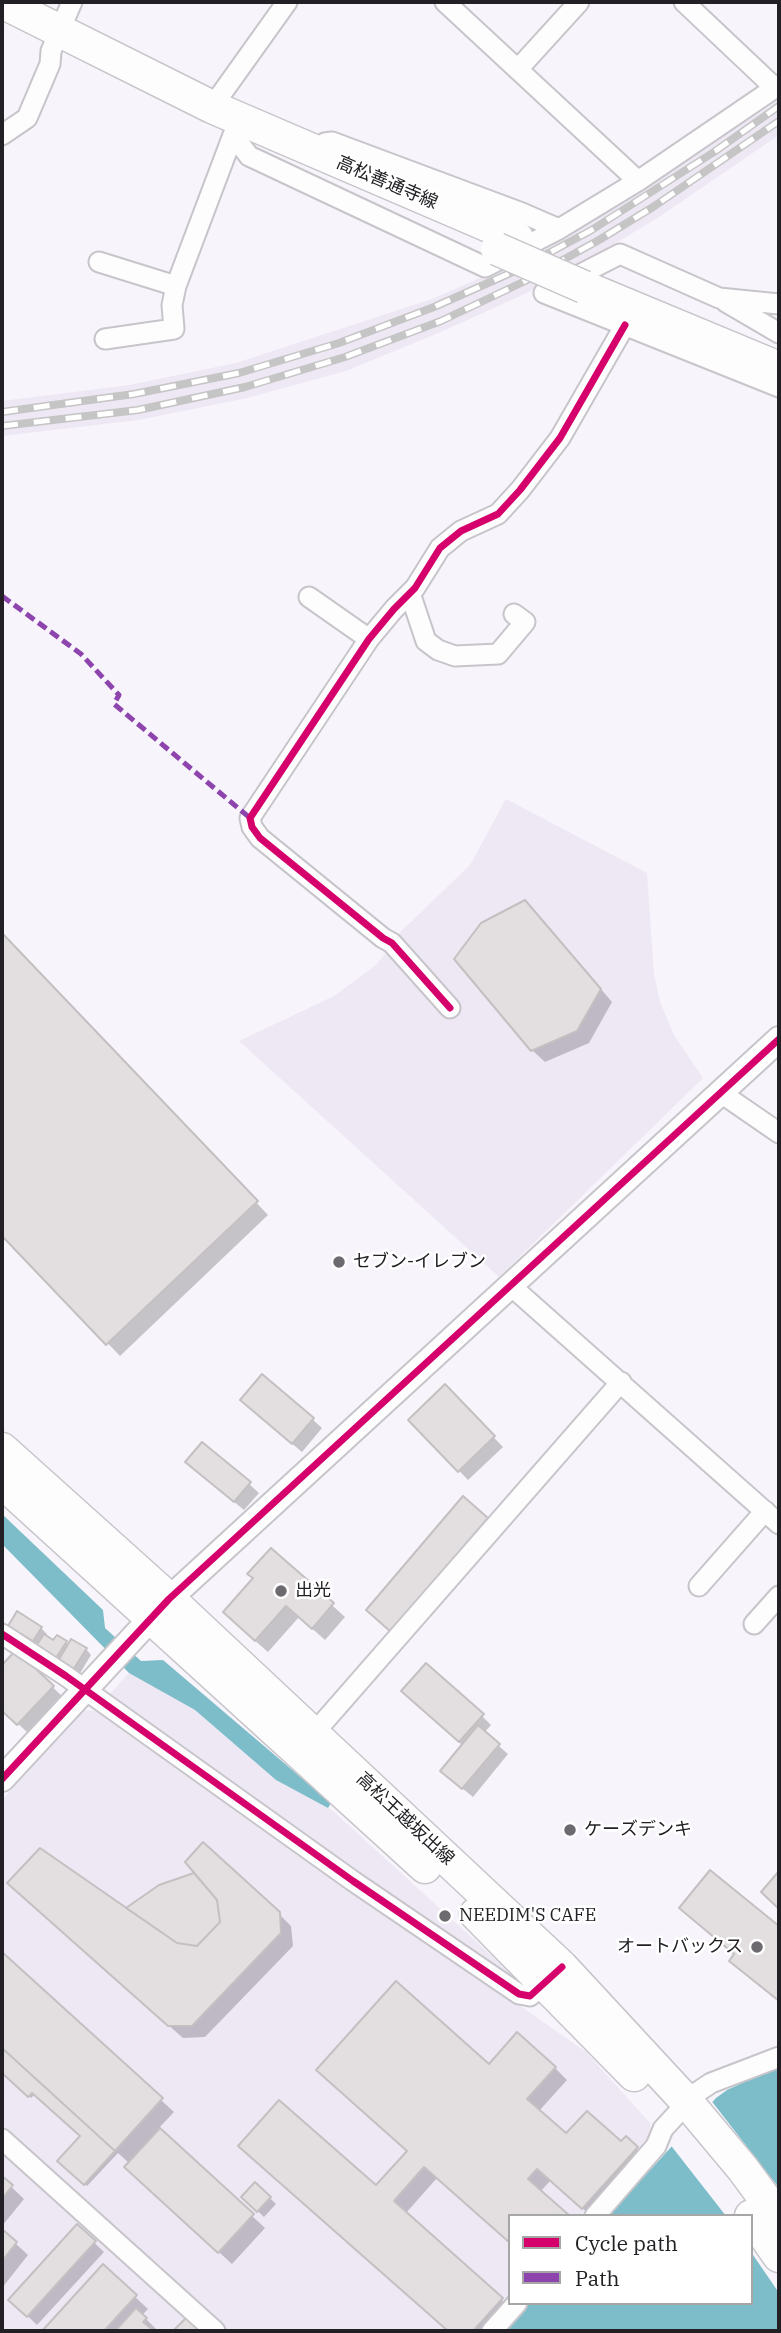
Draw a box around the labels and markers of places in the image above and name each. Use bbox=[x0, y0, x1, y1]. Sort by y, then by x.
place label: セブン-イレブン bbox=[353, 1251, 486, 1273]
marker: セブン-イレブン bbox=[331, 1254, 347, 1270]
place label: 出光 bbox=[295, 1580, 331, 1602]
marker: 出光 bbox=[273, 1583, 289, 1599]
place label: ケーズデンキ bbox=[584, 1819, 692, 1841]
marker: ケーズデンキ bbox=[562, 1822, 578, 1838]
place label: NEEDIM'S CAFE bbox=[459, 1905, 596, 1927]
marker: NEEDIM'S CAFE bbox=[437, 1908, 453, 1924]
place label: オートバックス bbox=[617, 1936, 743, 1958]
marker: オートバックス bbox=[749, 1939, 765, 1955]

